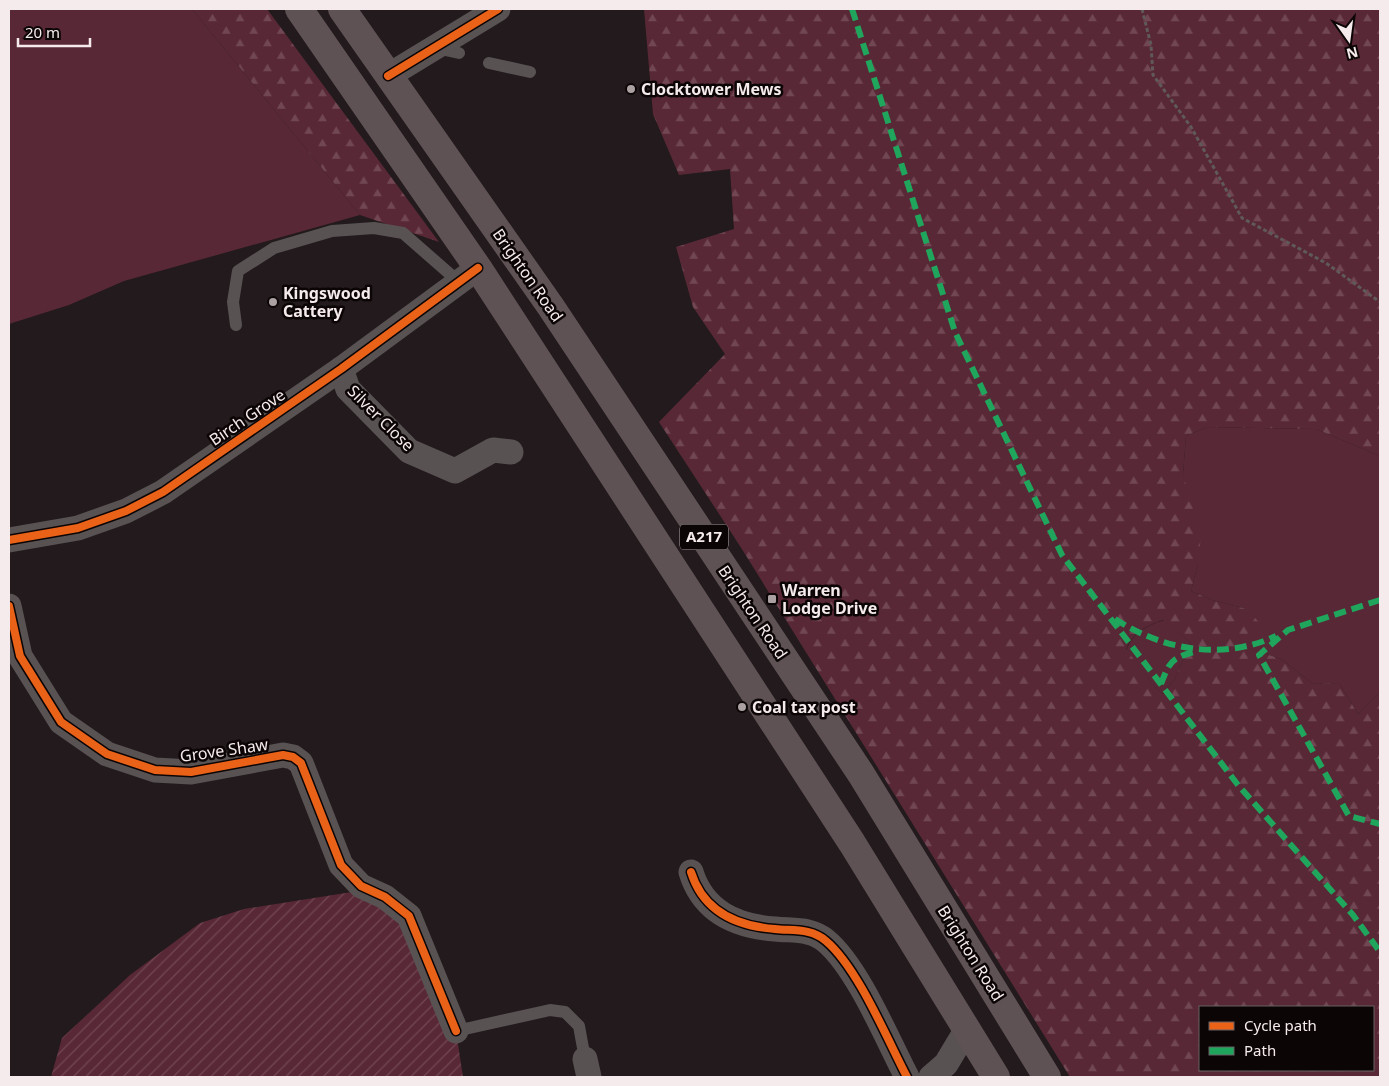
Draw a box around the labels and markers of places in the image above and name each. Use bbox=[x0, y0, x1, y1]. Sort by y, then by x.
place label: Clocktower Mews bbox=[641, 78, 781, 100]
marker: Clocktower Mews bbox=[625, 83, 637, 95]
place label: Kingswood Cattery bbox=[283, 282, 371, 322]
marker: Kingswood Cattery bbox=[267, 296, 279, 308]
place label: Warren Lodge Drive bbox=[782, 579, 877, 619]
marker: Warren Lodge Drive bbox=[766, 593, 778, 605]
place label: Coal tax post bbox=[752, 696, 856, 718]
marker: Coal tax post bbox=[736, 701, 748, 713]

